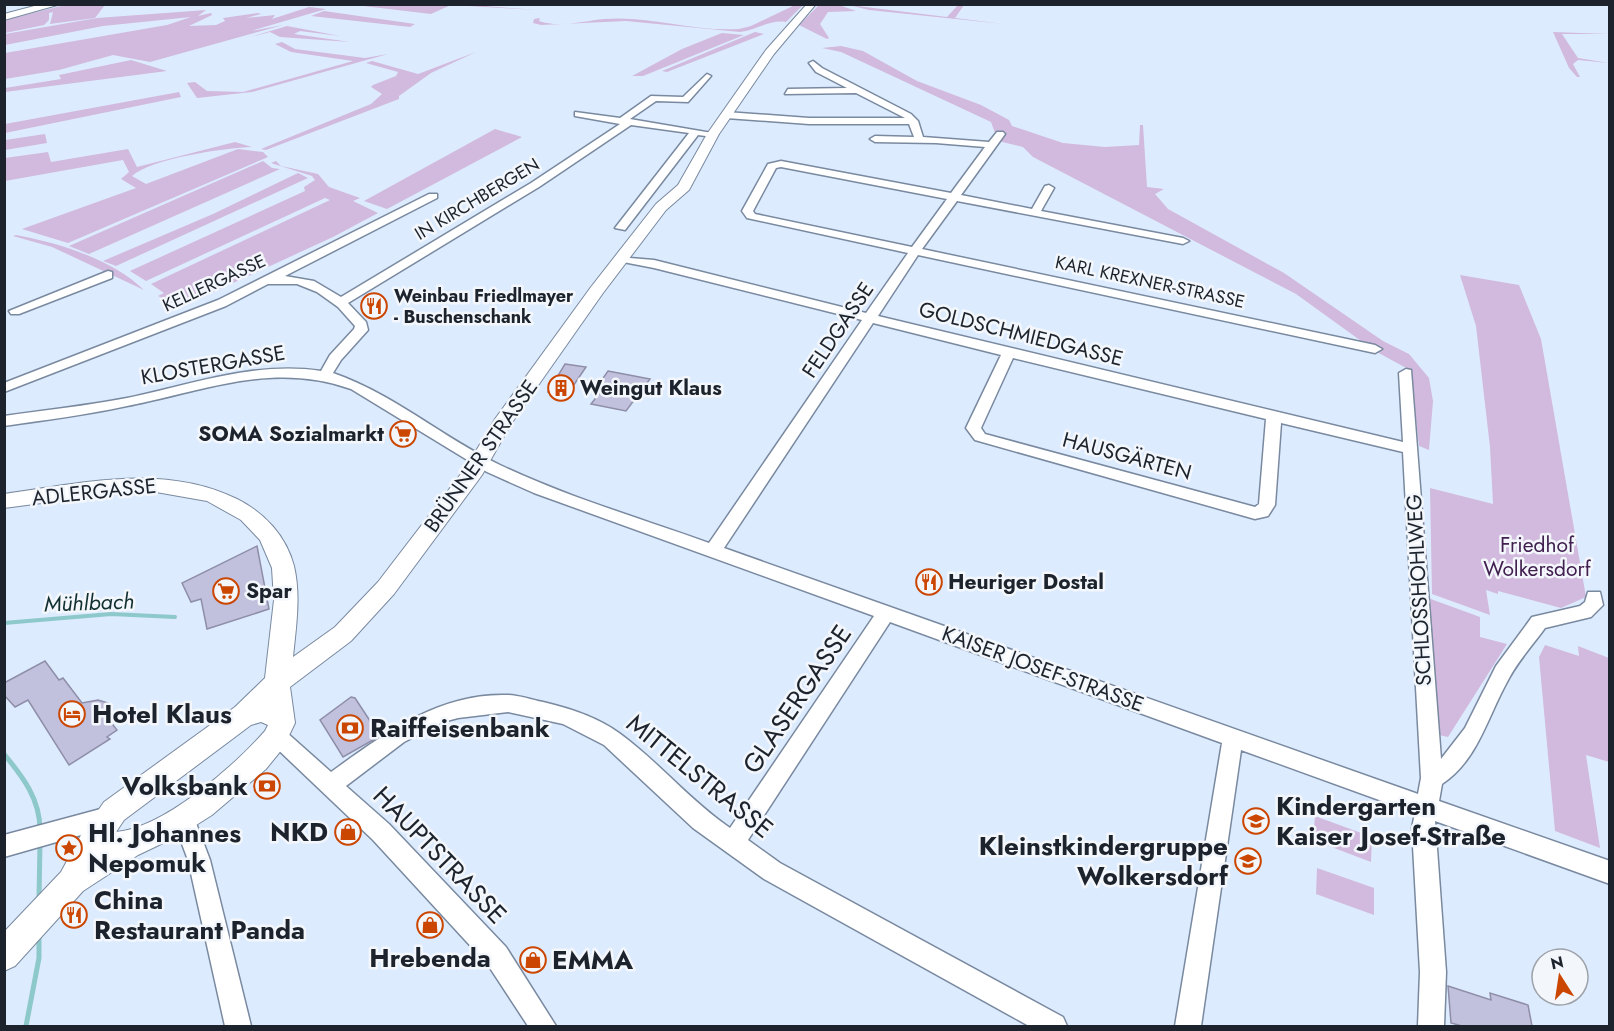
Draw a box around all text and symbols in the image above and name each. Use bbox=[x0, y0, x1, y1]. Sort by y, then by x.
street label: IN KIRCHBERGEN bbox=[410, 151, 544, 247]
street label: KELLERGASSE bbox=[158, 248, 270, 318]
street label: KARL KREXNER-STRASSE bbox=[1053, 249, 1247, 315]
street label: FELDGASSE bbox=[795, 276, 881, 384]
place label: Weinbau Friedlmayer - Buschenschank bbox=[394, 283, 574, 330]
restaurant icon: Weinbau Friedlmayer - Buschenschank bbox=[359, 291, 389, 321]
street label: GOLDSCHMIEDGASSE bbox=[916, 294, 1126, 374]
street label: KLOSTERGASSE bbox=[139, 338, 287, 392]
building icon: Weingut Klaus bbox=[546, 373, 576, 403]
place label: Weingut Klaus bbox=[580, 373, 722, 403]
street label: BRÜNNER STRASSE bbox=[417, 374, 545, 538]
place label: SOMA Sozialmarkt bbox=[198, 419, 384, 449]
supermarket icon: SOMA Sozialmarkt bbox=[388, 419, 418, 449]
street label: HAUSGÄRTEN bbox=[1059, 424, 1195, 488]
street label: ADLERGASSE bbox=[30, 471, 158, 513]
street label: SCHLOSSHOHLWEG bbox=[1399, 493, 1439, 687]
park label: Friedhof Wolkersdorf bbox=[1483, 530, 1592, 584]
restaurant icon: Heuriger Dostal bbox=[914, 567, 944, 597]
place label: Heuriger Dostal bbox=[948, 567, 1104, 597]
supermarket icon: Spar bbox=[211, 576, 241, 606]
place label: Spar bbox=[246, 576, 292, 606]
water label: Mühlbach bbox=[43, 584, 135, 620]
street label: GLASERGASSE bbox=[733, 617, 861, 781]
street label: KAISER JOSEF-STRASSE bbox=[938, 618, 1148, 720]
place label: Hotel Klaus bbox=[92, 695, 232, 733]
hotel icon: Hotel Klaus bbox=[57, 699, 87, 729]
street label: MITTELSTRASSE bbox=[618, 705, 782, 847]
place label: Raiffeisenbank bbox=[370, 709, 550, 747]
bank icon: Raiffeisenbank bbox=[335, 713, 365, 743]
place label: Volksbank bbox=[121, 767, 248, 805]
bank icon: Volksbank bbox=[252, 771, 282, 801]
street label: HAUPTSTRASSE bbox=[364, 778, 516, 932]
place label: Kindergarten Kaiser Josef-Straße bbox=[1276, 787, 1506, 855]
school or university icon: Kindergarten Kaiser Josef-Straße bbox=[1241, 806, 1271, 836]
place label: NKD bbox=[270, 813, 328, 851]
place label: Hl. Johannes Nepomuk bbox=[88, 814, 241, 882]
shop icon: NKD bbox=[333, 817, 363, 847]
place label: Kleinstkindergruppe Wolkersdorf bbox=[979, 827, 1229, 895]
place icon: Hl. Johannes Nepomuk bbox=[54, 833, 84, 863]
school or university icon: Kleinstkindergruppe Wolkersdorf bbox=[1233, 846, 1263, 876]
place label: China Restaurant Panda bbox=[94, 881, 305, 949]
restaurant icon: China Restaurant Panda bbox=[59, 900, 89, 930]
shop icon: Hrebenda bbox=[415, 910, 445, 940]
place label: Hrebenda bbox=[369, 939, 491, 977]
place label: EMMA bbox=[552, 941, 634, 979]
shop icon: EMMA bbox=[518, 945, 548, 975]
north arrow bbox=[1530, 947, 1590, 1007]
text: N bbox=[1548, 950, 1566, 975]

